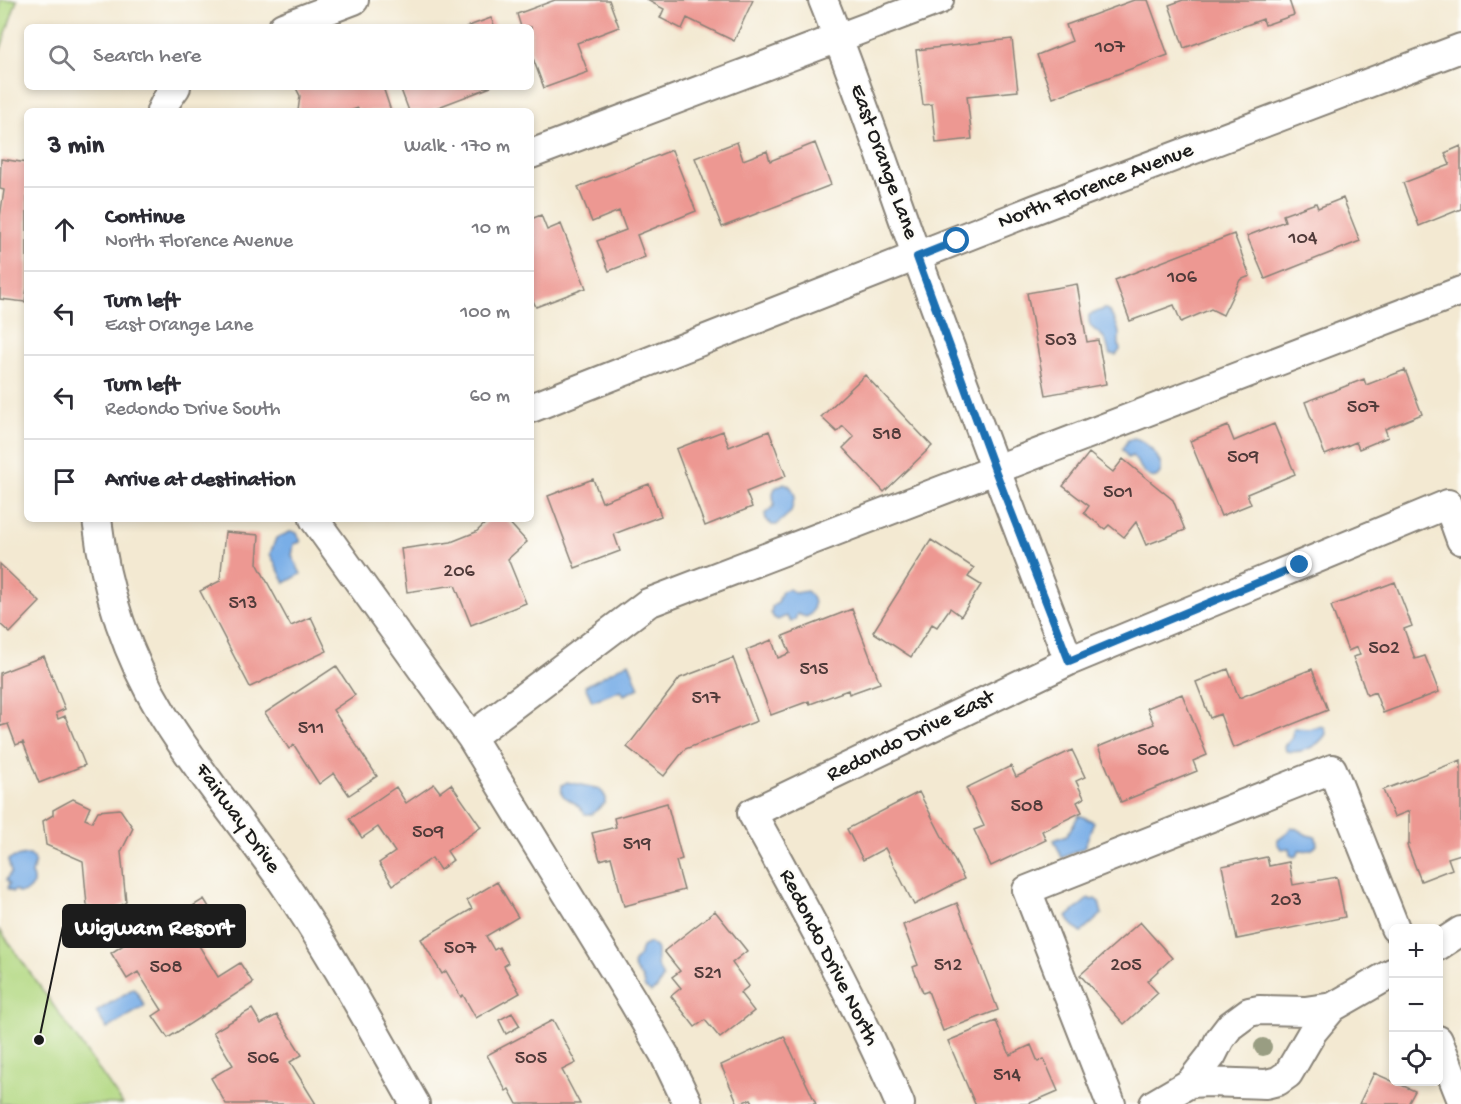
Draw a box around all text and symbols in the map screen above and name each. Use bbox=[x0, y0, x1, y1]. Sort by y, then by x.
search box bbox=[24, 24, 534, 90]
house number: 107 bbox=[1094, 37, 1126, 60]
icon: search bbox=[45, 41, 78, 74]
text: Search here bbox=[93, 44, 201, 70]
street label: East Orange Lane bbox=[843, 81, 923, 244]
text: 3 min bbox=[48, 132, 104, 163]
text: Walk · 170 m bbox=[404, 136, 510, 159]
street label: North Florence Avenue bbox=[995, 138, 1198, 236]
text: Continue bbox=[105, 205, 185, 231]
icon: ahead bbox=[48, 213, 81, 246]
text: 10 m bbox=[472, 218, 510, 241]
route start bbox=[943, 227, 969, 253]
house number: 104 bbox=[1288, 228, 1318, 251]
text: North Florence Avenue bbox=[105, 231, 293, 254]
house number: 106 bbox=[1166, 267, 1198, 290]
text: Turn left bbox=[105, 289, 179, 315]
icon: left bbox=[48, 297, 81, 330]
text: 100 m bbox=[460, 302, 510, 325]
text: East Orange Lane bbox=[105, 315, 253, 338]
house number: 503 bbox=[1045, 330, 1077, 353]
text: Turn left bbox=[105, 373, 179, 399]
icon: left bbox=[48, 381, 81, 414]
text: 60 m bbox=[470, 386, 510, 409]
house number: 507 bbox=[1347, 397, 1380, 420]
text: Redondo Drive South bbox=[105, 399, 281, 422]
house number: 518 bbox=[872, 424, 902, 447]
house number: 509 bbox=[1227, 447, 1259, 470]
icon: arrive bbox=[48, 465, 81, 498]
text: Arrive at destination bbox=[105, 468, 295, 494]
house number: 501 bbox=[1103, 482, 1133, 505]
route end bbox=[1286, 551, 1312, 577]
house number: 206 bbox=[443, 561, 476, 584]
house number: 513 bbox=[229, 593, 257, 616]
house number: 502 bbox=[1368, 638, 1400, 661]
house number: 515 bbox=[799, 659, 829, 682]
street label: Redondo Drive East bbox=[823, 684, 1001, 789]
house number: 517 bbox=[692, 688, 721, 711]
house number: 511 bbox=[298, 718, 324, 741]
house number: 506 bbox=[1137, 740, 1170, 763]
street label: Fairway Drive bbox=[188, 758, 286, 879]
house number: 508 bbox=[1011, 796, 1043, 819]
house number: 509 bbox=[412, 822, 444, 845]
house number: 519 bbox=[623, 834, 651, 857]
street label: Redondo Drive North bbox=[772, 865, 884, 1051]
house number: 203 bbox=[1270, 890, 1302, 913]
callout: Wigwam Resort bbox=[63, 905, 245, 947]
text: Wigwam Resort bbox=[74, 915, 235, 944]
map controls bbox=[1389, 924, 1443, 1086]
button: + bbox=[1389, 924, 1443, 978]
house number: 507 bbox=[444, 938, 477, 961]
house number: 512 bbox=[934, 955, 962, 978]
house number: 205 bbox=[1110, 955, 1142, 978]
house number: 508 bbox=[150, 957, 182, 980]
house number: 521 bbox=[694, 963, 722, 986]
button: − bbox=[1389, 978, 1443, 1032]
button: locate bbox=[1389, 1032, 1443, 1086]
house number: 506 bbox=[247, 1048, 280, 1071]
house number: 505 bbox=[515, 1048, 547, 1071]
house number: 514 bbox=[993, 1065, 1022, 1088]

